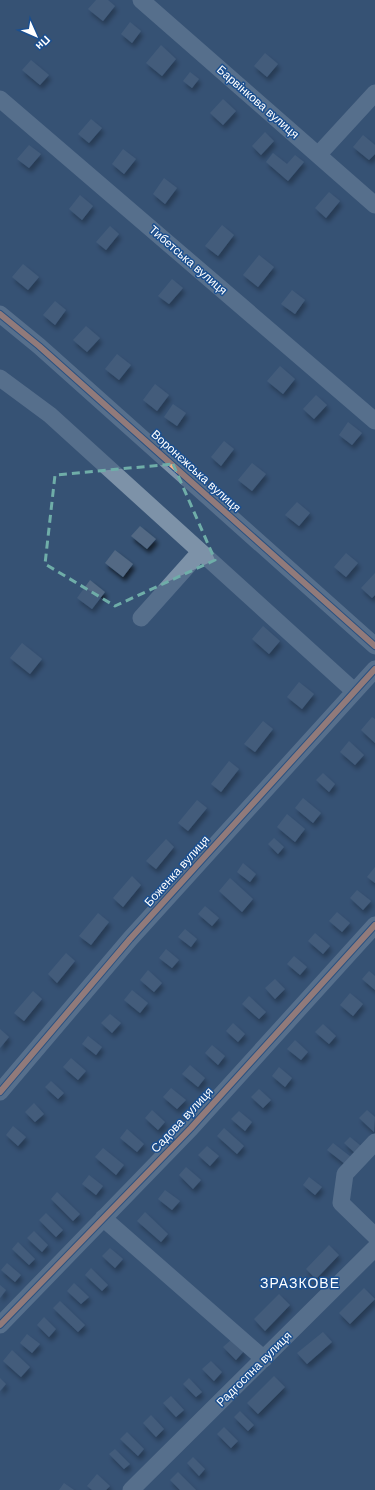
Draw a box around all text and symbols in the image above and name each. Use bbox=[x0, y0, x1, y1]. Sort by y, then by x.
north arrow bbox=[16, 16, 56, 56]
text: Пн bbox=[34, 34, 52, 52]
street label: Барвінкова вулиця bbox=[214, 63, 302, 141]
street label: Тибетська вулиця bbox=[146, 222, 230, 298]
street label: Воронєжська вулиця bbox=[148, 427, 244, 515]
street label: Боженка вулиця bbox=[142, 833, 212, 909]
street label: Садова вулиця bbox=[148, 1084, 216, 1156]
district label: ЗРАЗКОВЕ bbox=[260, 1275, 340, 1291]
street label: Радгоспна вулиця bbox=[214, 1329, 294, 1409]

